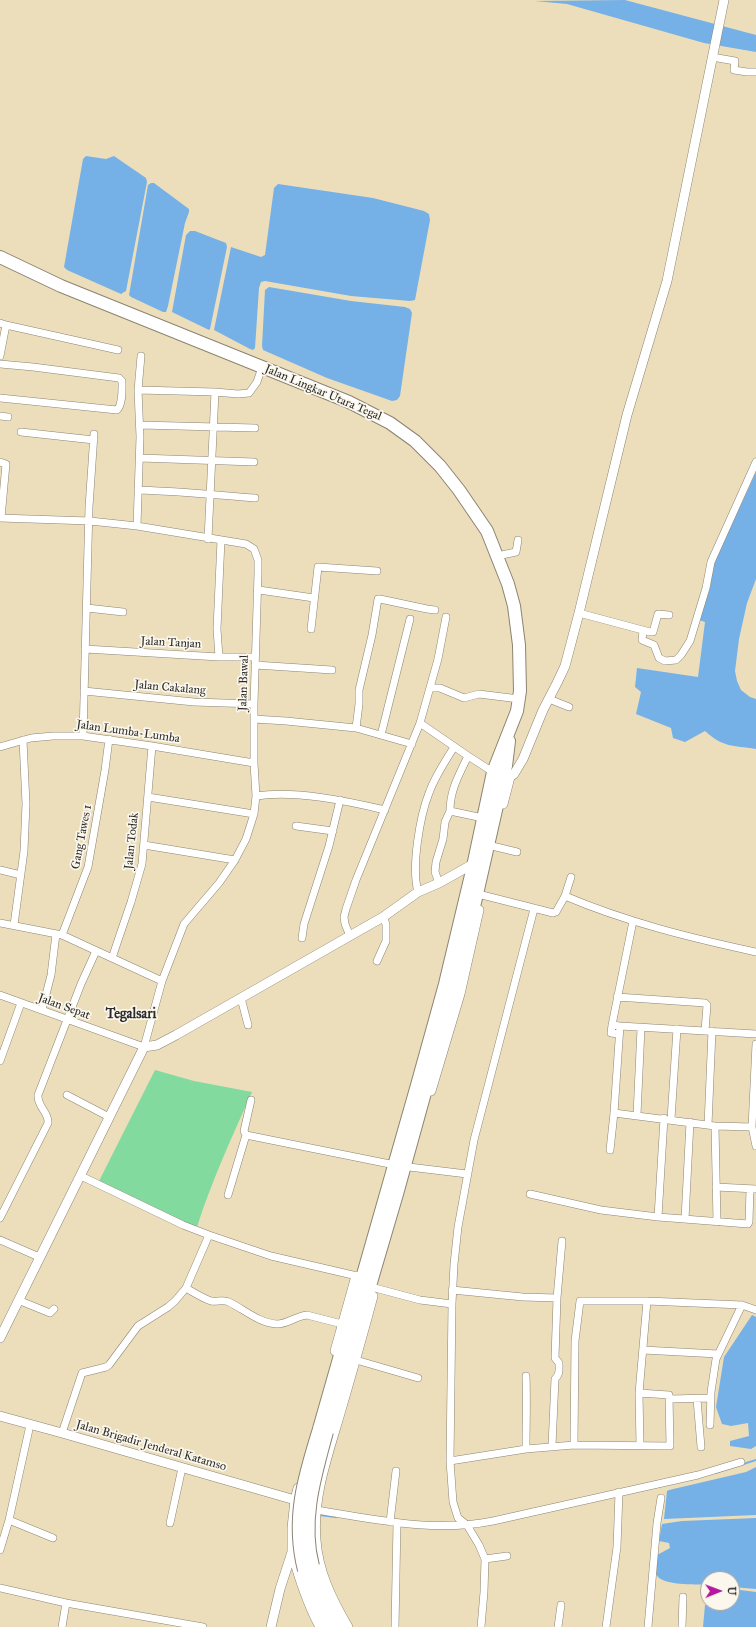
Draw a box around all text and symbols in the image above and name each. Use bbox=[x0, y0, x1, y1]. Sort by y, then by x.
street label: Jalan Lingkar Utara Tegal bbox=[262, 362, 384, 424]
street label: Jalan Tanjan bbox=[140, 634, 202, 652]
street label: Jalan Bawal bbox=[236, 655, 252, 711]
street label: Jalan Cakalang bbox=[134, 678, 206, 698]
street label: Jalan Lumba-Lumba bbox=[75, 718, 181, 746]
street label: Gang Tawes 1 bbox=[69, 803, 95, 871]
street label: Jalan Todak bbox=[122, 812, 142, 870]
street label: Jalan Sepat bbox=[36, 991, 92, 1023]
district label: Tegalsari bbox=[106, 1007, 156, 1023]
street label: Jalan Brigadir Jenderal Katamso bbox=[74, 1418, 228, 1474]
north arrow bbox=[700, 1571, 740, 1611]
text: U bbox=[725, 1586, 738, 1595]

